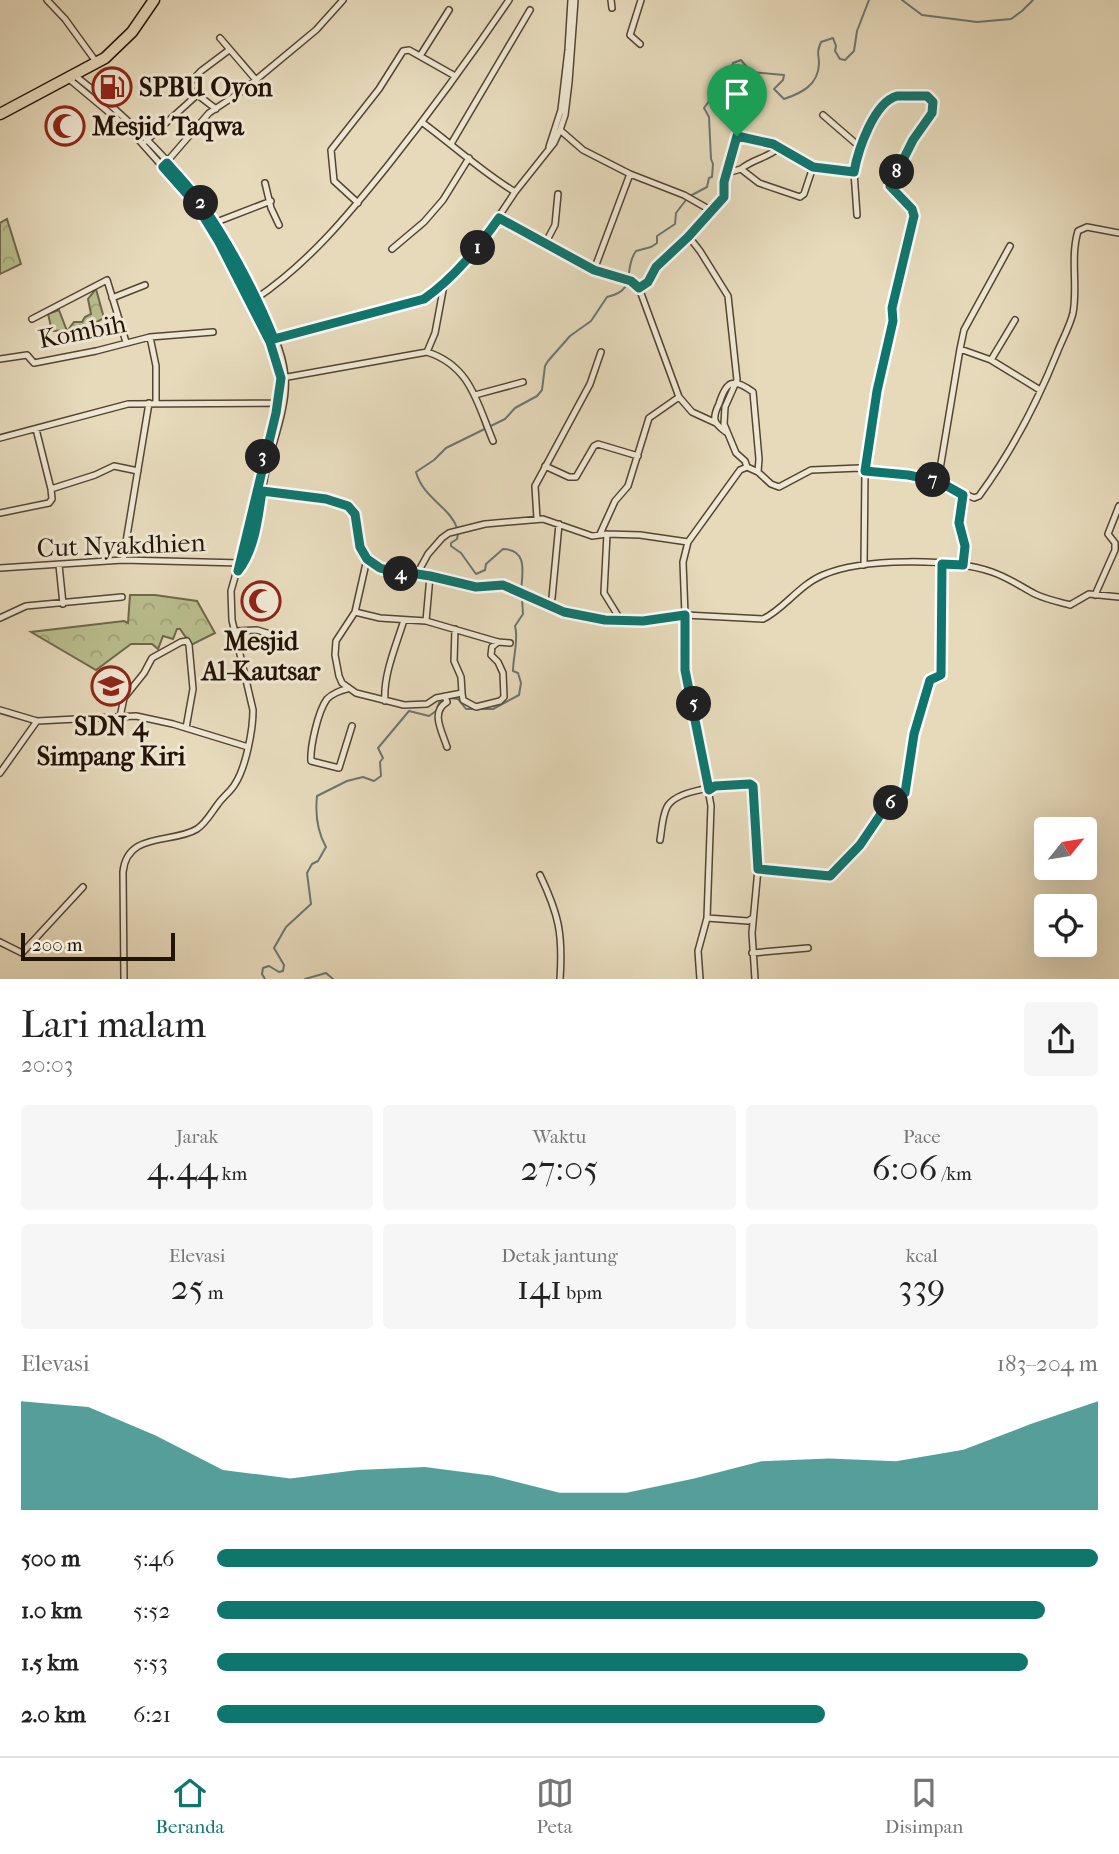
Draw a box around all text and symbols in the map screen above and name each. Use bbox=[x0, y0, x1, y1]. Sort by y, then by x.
pin bbox=[707, 64, 767, 136]
fuel station icon: SPBU Oyon bbox=[91, 66, 133, 108]
place label: SPBU Oyon bbox=[139, 72, 274, 103]
icon: arrive bbox=[718, 75, 756, 113]
mosque icon: Mesjid Taqwa bbox=[44, 105, 86, 147]
place label: Mesjid Taqwa bbox=[92, 111, 245, 142]
pin: 8 bbox=[880, 154, 914, 190]
text: 8 bbox=[892, 160, 901, 182]
pin: 2 bbox=[184, 186, 218, 220]
text: 2 bbox=[196, 191, 205, 213]
pin: 1 bbox=[461, 230, 496, 266]
text: 1 bbox=[474, 236, 481, 258]
street label: Kombih bbox=[36, 308, 129, 355]
pin: 3 bbox=[246, 440, 280, 475]
text: 3 bbox=[259, 445, 266, 467]
pin: 7 bbox=[916, 462, 950, 498]
text: 7 bbox=[928, 468, 937, 490]
street label: Cut Nyakdhien bbox=[36, 527, 206, 564]
pin: 4 bbox=[384, 556, 418, 592]
text: 4 bbox=[395, 562, 406, 584]
mosque icon: Mesjid Al-Kautsar bbox=[240, 580, 282, 622]
place label: Mesjid Al-Kautsar bbox=[200, 626, 321, 687]
school or university icon: SDN 4 Simpang Kiri bbox=[90, 665, 132, 707]
pin: 5 bbox=[676, 686, 712, 722]
text: 5 bbox=[689, 692, 698, 714]
place label: SDN 4 Simpang Kiri bbox=[37, 711, 186, 772]
pin: 6 bbox=[874, 786, 908, 820]
text: 6 bbox=[885, 791, 896, 813]
north arrow bbox=[1034, 817, 1097, 880]
map controls bbox=[1034, 817, 1097, 957]
button: locate bbox=[1034, 894, 1097, 957]
scale bar bbox=[21, 930, 175, 962]
text: 200 m bbox=[32, 934, 83, 956]
text: Lari malam bbox=[21, 1002, 206, 1047]
button: share bbox=[1024, 1002, 1098, 1076]
text: 20:03 bbox=[21, 1051, 73, 1078]
text: Jarak bbox=[176, 1126, 218, 1148]
text: Waktu bbox=[533, 1126, 586, 1148]
text: Pace bbox=[903, 1126, 941, 1148]
text: 4.44 bbox=[147, 1148, 218, 1189]
text: 27:05 bbox=[521, 1148, 598, 1189]
text: 6:06 bbox=[872, 1148, 938, 1189]
text: km bbox=[218, 1163, 247, 1185]
text: /km bbox=[938, 1163, 972, 1185]
text: Elevasi bbox=[169, 1245, 226, 1267]
text: Detak jantung bbox=[501, 1245, 618, 1267]
text: kcal bbox=[906, 1245, 938, 1267]
text: 25 bbox=[171, 1267, 204, 1308]
text: 141 bbox=[517, 1267, 562, 1308]
text: 339 bbox=[898, 1267, 945, 1308]
text: m bbox=[204, 1282, 224, 1304]
text: bpm bbox=[562, 1282, 602, 1304]
text: Elevasi bbox=[21, 1350, 90, 1377]
text: 183–204 m bbox=[997, 1350, 1098, 1377]
text: 500 m bbox=[21, 1545, 80, 1572]
text: 5:46 bbox=[133, 1545, 175, 1572]
text: 1.0 km bbox=[21, 1597, 82, 1624]
text: 5:52 bbox=[133, 1597, 170, 1624]
text: 1.5 km bbox=[21, 1649, 79, 1676]
text: 5:53 bbox=[133, 1649, 168, 1676]
text: 2.0 km bbox=[21, 1701, 86, 1728]
text: 6:21 bbox=[133, 1701, 171, 1728]
tab: Beranda bbox=[156, 1774, 224, 1838]
tab: Peta bbox=[536, 1774, 574, 1838]
tab: Disimpan bbox=[885, 1774, 963, 1838]

